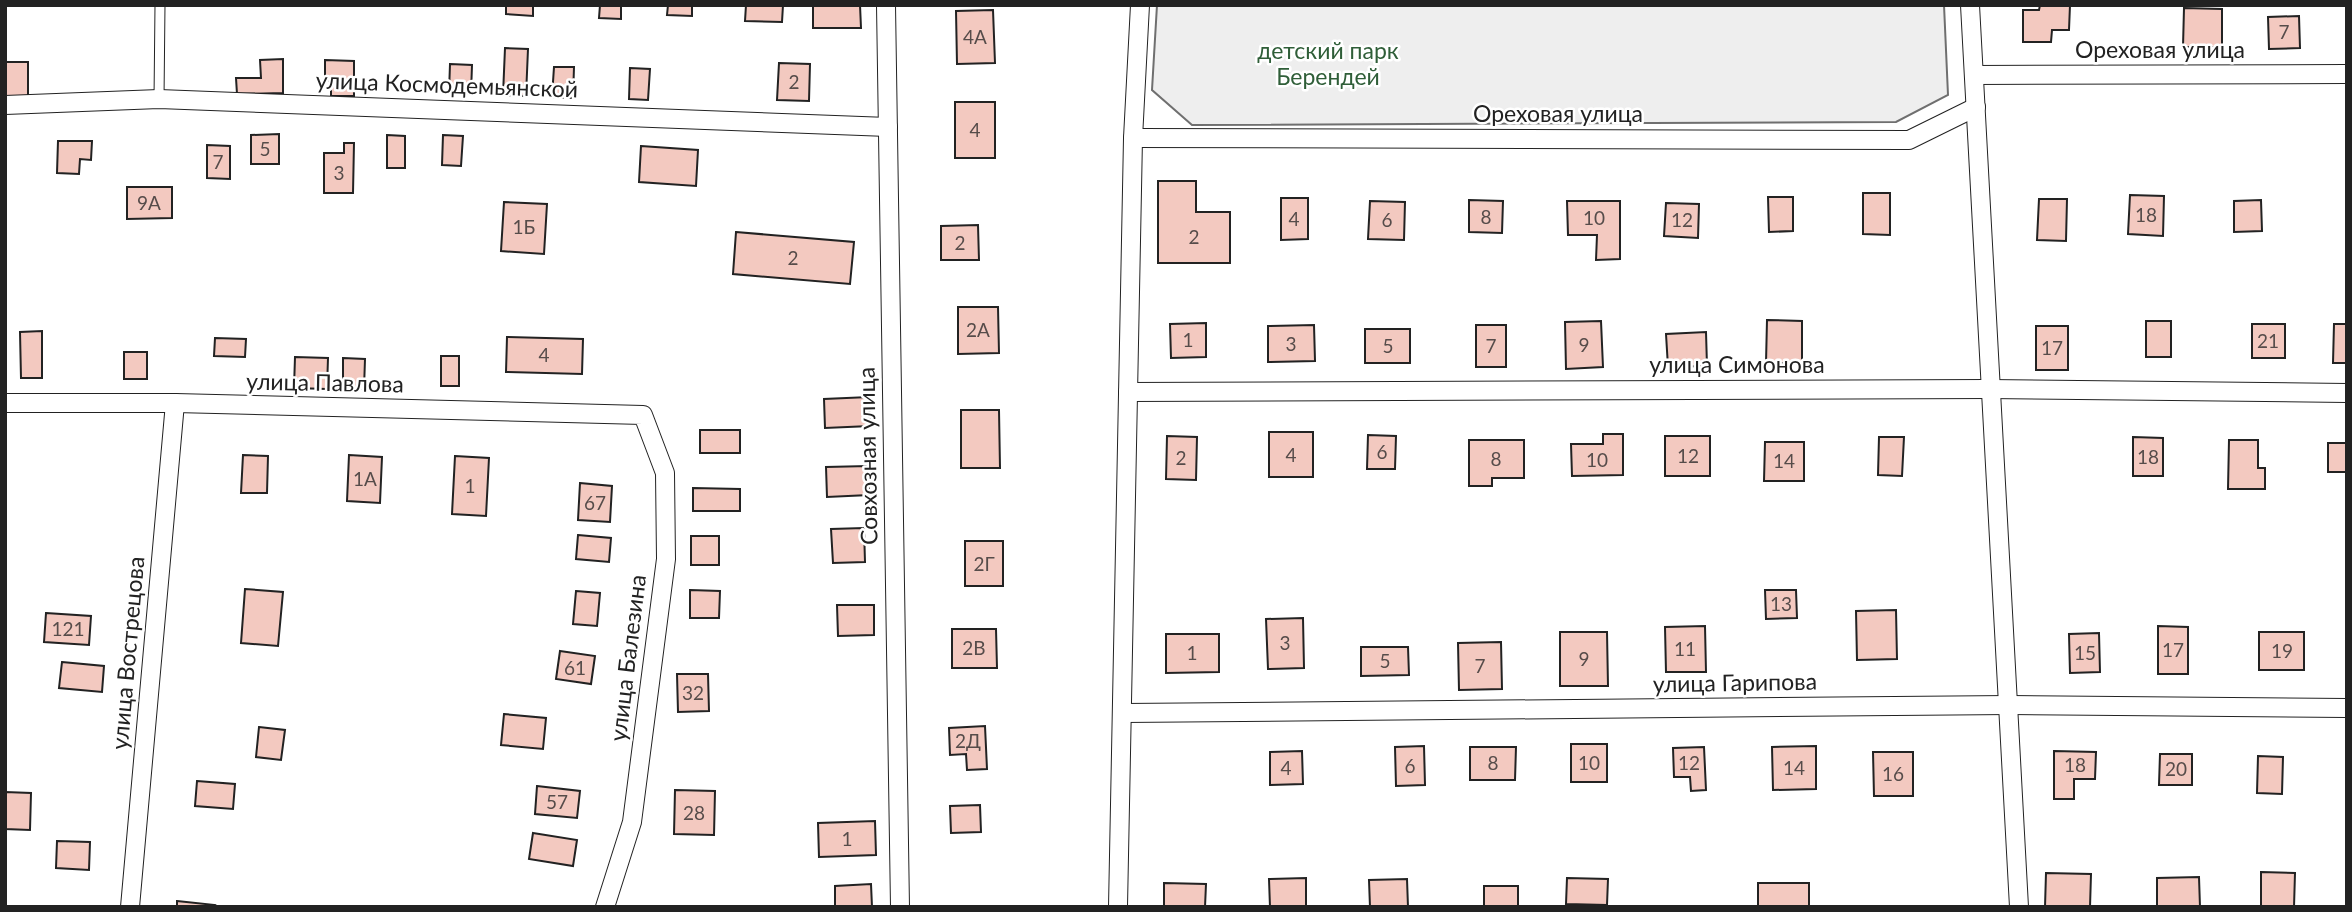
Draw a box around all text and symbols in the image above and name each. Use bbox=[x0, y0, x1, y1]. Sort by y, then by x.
house number: 7 bbox=[2278, 20, 2290, 43]
house number: 4А bbox=[963, 25, 987, 48]
street label: Ореховая улица bbox=[2075, 35, 2245, 63]
park label: детский парк Берендей bbox=[1257, 36, 1399, 90]
street label: улица Космодемьянской bbox=[315, 65, 579, 103]
house number: 2 bbox=[788, 70, 800, 93]
street label: Ореховая улица bbox=[1473, 99, 1643, 127]
house number: 4 bbox=[969, 118, 981, 141]
house number: 5 bbox=[259, 137, 271, 160]
house number: 7 bbox=[212, 150, 224, 173]
house number: 3 bbox=[333, 161, 345, 184]
house number: 9А bbox=[137, 191, 161, 214]
house number: 18 bbox=[2135, 203, 2157, 226]
house number: 8 bbox=[1480, 205, 1492, 228]
house number: 10 bbox=[1583, 206, 1605, 229]
house number: 4 bbox=[1288, 207, 1300, 230]
house number: 6 bbox=[1381, 208, 1393, 231]
house number: 12 bbox=[1671, 208, 1693, 231]
house number: 1Б bbox=[513, 215, 535, 238]
house number: 2 bbox=[1188, 225, 1200, 248]
house number: 2 bbox=[954, 231, 966, 254]
house number: 2 bbox=[787, 246, 799, 269]
house number: 2А bbox=[966, 318, 990, 341]
house number: 1 bbox=[1182, 328, 1194, 351]
house number: 21 bbox=[2257, 329, 2279, 352]
house number: 3 bbox=[1285, 332, 1297, 355]
house number: 9 bbox=[1578, 333, 1590, 356]
house number: 5 bbox=[1382, 334, 1394, 357]
house number: 7 bbox=[1485, 334, 1497, 357]
house number: 17 bbox=[2041, 336, 2063, 359]
house number: 4 bbox=[538, 343, 550, 366]
street label: улица Симонова bbox=[1649, 350, 1825, 378]
street label: улица Павлова bbox=[246, 367, 404, 397]
street label: Совхозная улица bbox=[851, 367, 883, 545]
house number: 6 bbox=[1376, 440, 1388, 463]
house number: 4 bbox=[1285, 443, 1297, 466]
house number: 12 bbox=[1677, 444, 1699, 467]
house number: 18 bbox=[2137, 445, 2159, 468]
house number: 2 bbox=[1175, 446, 1187, 469]
house number: 8 bbox=[1490, 447, 1502, 470]
house number: 10 bbox=[1586, 448, 1608, 471]
house number: 14 bbox=[1773, 449, 1795, 472]
house number: 1А bbox=[353, 467, 377, 490]
house number: 1 bbox=[464, 474, 476, 497]
house number: 67 bbox=[584, 491, 606, 514]
house number: 2Г bbox=[973, 552, 995, 575]
street label: улица Вострецова bbox=[105, 555, 149, 751]
street label: улица Балезина bbox=[603, 573, 651, 743]
house number: 13 bbox=[1770, 592, 1792, 615]
house number: 121 bbox=[51, 617, 85, 640]
house number: 3 bbox=[1279, 631, 1291, 654]
house number: 2В bbox=[962, 636, 986, 659]
house number: 11 bbox=[1674, 637, 1696, 660]
house number: 17 bbox=[2162, 638, 2184, 661]
house number: 19 bbox=[2271, 639, 2293, 662]
house number: 1 bbox=[1186, 641, 1198, 664]
house number: 15 bbox=[2074, 641, 2096, 664]
house number: 9 bbox=[1578, 647, 1590, 670]
house number: 5 bbox=[1379, 649, 1391, 672]
house number: 7 bbox=[1474, 654, 1486, 677]
house number: 61 bbox=[564, 656, 586, 679]
street label: улица Гарипова bbox=[1653, 667, 1817, 697]
house number: 32 bbox=[682, 681, 704, 704]
house number: 2Д bbox=[955, 729, 981, 752]
house number: 8 bbox=[1487, 751, 1499, 774]
house number: 10 bbox=[1578, 751, 1600, 774]
house number: 12 bbox=[1678, 751, 1700, 774]
house number: 18 bbox=[2064, 753, 2086, 776]
house number: 6 bbox=[1404, 754, 1416, 777]
house number: 4 bbox=[1280, 756, 1292, 779]
house number: 14 bbox=[1783, 756, 1805, 779]
house number: 20 bbox=[2165, 757, 2187, 780]
house number: 16 bbox=[1882, 762, 1904, 785]
house number: 57 bbox=[546, 790, 568, 813]
house number: 28 bbox=[683, 801, 705, 824]
house number: 1 bbox=[841, 827, 853, 850]

